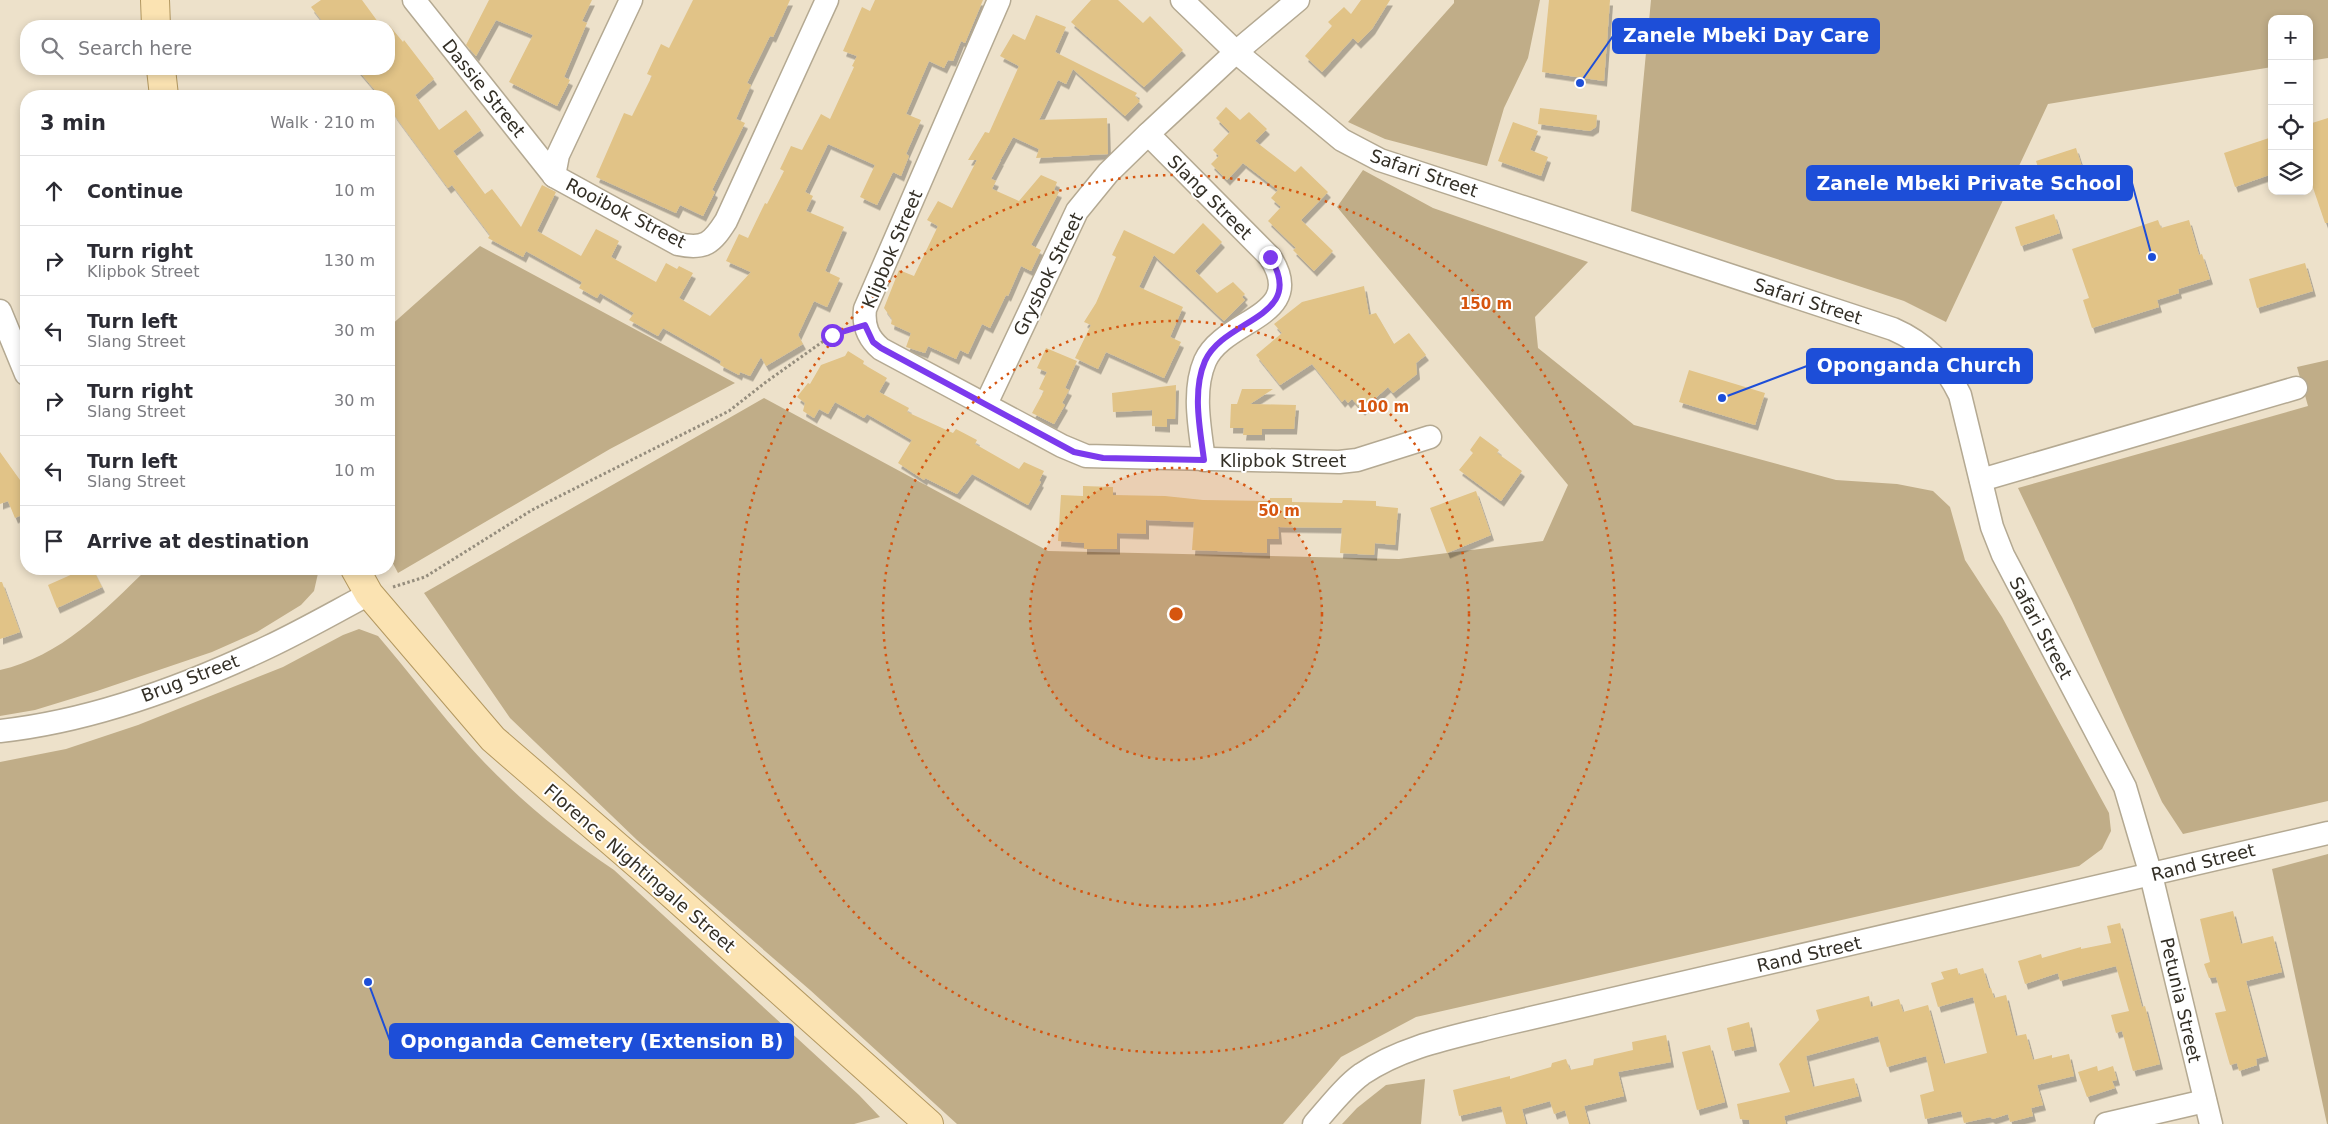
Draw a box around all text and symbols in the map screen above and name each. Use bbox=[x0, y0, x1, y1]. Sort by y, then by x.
map controls bbox=[2268, 15, 2313, 195]
button: + bbox=[2268, 15, 2313, 60]
callout: Zanele Mbeki Day Care bbox=[1613, 19, 1879, 53]
search box bbox=[20, 20, 395, 75]
text: Zanele Mbeki Day Care bbox=[1623, 24, 1869, 46]
icon: search bbox=[38, 34, 66, 62]
street label: Dassie Street bbox=[438, 35, 530, 141]
text: Search here bbox=[78, 37, 192, 59]
button: − bbox=[2268, 60, 2313, 105]
button: locate bbox=[2268, 105, 2313, 150]
text: 3 min bbox=[40, 111, 106, 135]
text: Walk · 210 m bbox=[270, 113, 375, 132]
street label: Safari Street bbox=[1367, 145, 1481, 201]
street label: Slang Street bbox=[1163, 150, 1257, 244]
button: layers bbox=[2268, 150, 2313, 195]
callout: Zanele Mbeki Private School bbox=[1807, 166, 2132, 200]
text: Zanele Mbeki Private School bbox=[1817, 172, 2121, 194]
street label: Rooibok Street bbox=[562, 174, 690, 252]
icon: ahead bbox=[40, 177, 68, 205]
text: Continue bbox=[87, 180, 183, 202]
text: 10 m bbox=[334, 181, 375, 200]
street label: Klipbok Street bbox=[858, 187, 926, 311]
street label: Grysbok Street bbox=[1009, 209, 1087, 339]
text: Turn right bbox=[87, 240, 193, 262]
route end bbox=[1259, 246, 1282, 269]
icon: right bbox=[40, 247, 68, 275]
text: 130 m bbox=[324, 251, 375, 270]
text: Klipbok Street bbox=[87, 262, 199, 281]
street label: Safari Street bbox=[1751, 274, 1865, 328]
text: 150 m bbox=[1460, 295, 1512, 313]
text: Turn left bbox=[87, 310, 178, 332]
icon: left bbox=[40, 317, 68, 345]
text: 30 m bbox=[334, 321, 375, 340]
route start bbox=[821, 324, 844, 347]
text: Slang Street bbox=[87, 332, 185, 351]
callout: Oponganda Church bbox=[1807, 349, 2032, 383]
text: Oponganda Church bbox=[1817, 354, 2021, 376]
text: Turn right bbox=[87, 380, 193, 402]
icon: right bbox=[40, 387, 68, 415]
text: 30 m bbox=[334, 391, 375, 410]
text: 100 m bbox=[1357, 398, 1409, 416]
text: Slang Street bbox=[87, 402, 185, 421]
text: Turn left bbox=[87, 450, 178, 472]
street label: Klipbok Street bbox=[1220, 450, 1346, 471]
icon: left bbox=[40, 457, 68, 485]
text: 10 m bbox=[334, 461, 375, 480]
text: Slang Street bbox=[87, 472, 185, 491]
text: 50 m bbox=[1258, 502, 1300, 520]
icon: arrive bbox=[40, 527, 68, 555]
text: Arrive at destination bbox=[87, 530, 309, 552]
street label: Safari Street bbox=[2005, 573, 2077, 683]
centre of rings bbox=[1167, 605, 1185, 623]
street label: Brug Street bbox=[138, 650, 242, 706]
street label: Florence Nightingale Street bbox=[540, 779, 740, 957]
street label: Rand Street bbox=[2149, 839, 2257, 885]
street label: Rand Street bbox=[1755, 932, 1863, 976]
street label: Petunia Street bbox=[2156, 935, 2206, 1065]
callout: Oponganda Cemetery (Extension B) bbox=[390, 1024, 793, 1058]
text: Oponganda Cemetery (Extension B) bbox=[401, 1030, 783, 1052]

